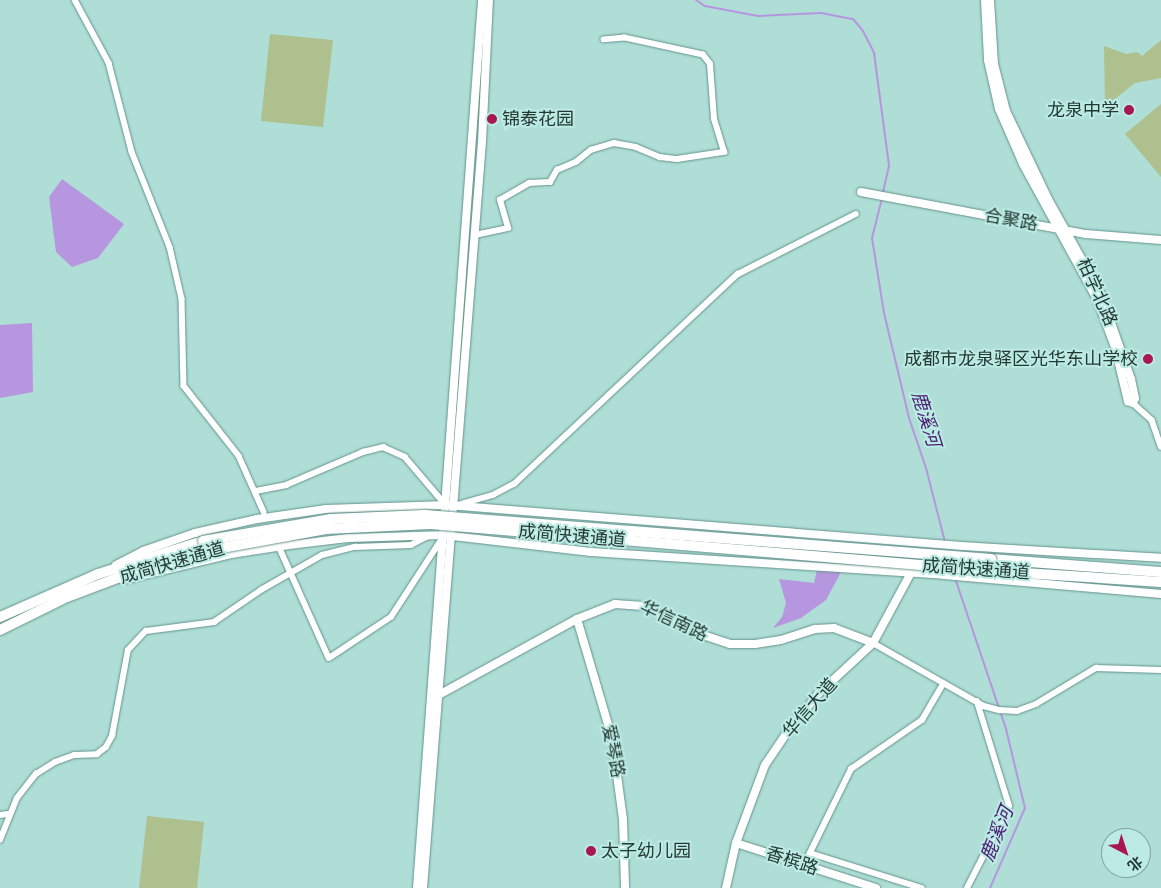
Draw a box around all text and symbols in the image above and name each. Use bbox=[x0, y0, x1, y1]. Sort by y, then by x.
place label: 龙泉中学 bbox=[1047, 99, 1119, 121]
marker: 龙泉中学 bbox=[1123, 104, 1135, 116]
place label: 锦泰花园 bbox=[502, 108, 574, 130]
marker: 锦泰花园 bbox=[486, 113, 498, 125]
street label: 合聚路 bbox=[983, 205, 1039, 235]
street label: 柏学北路 bbox=[1072, 255, 1122, 329]
place label: 成都市龙泉驿区光华东山学校 bbox=[904, 348, 1138, 370]
marker: 成都市龙泉驿区光华东山学校 bbox=[1142, 353, 1154, 365]
water label: 鹿溪河 bbox=[907, 388, 945, 450]
street label: 成简快速通道 bbox=[517, 521, 627, 551]
street label: 成简快速通道 bbox=[117, 538, 227, 588]
street label: 成简快速通道 bbox=[921, 554, 1031, 584]
street label: 华信南路 bbox=[637, 596, 711, 646]
street label: 华信大道 bbox=[778, 674, 842, 742]
street label: 爱琴路 bbox=[597, 722, 629, 780]
water label: 鹿溪河 bbox=[976, 803, 1018, 865]
north arrow bbox=[1101, 828, 1151, 878]
place label: 太子幼儿园 bbox=[601, 840, 691, 862]
street label: 香槟路 bbox=[763, 842, 821, 880]
marker: 太子幼儿园 bbox=[585, 845, 597, 857]
text: 北 bbox=[1124, 852, 1146, 875]

